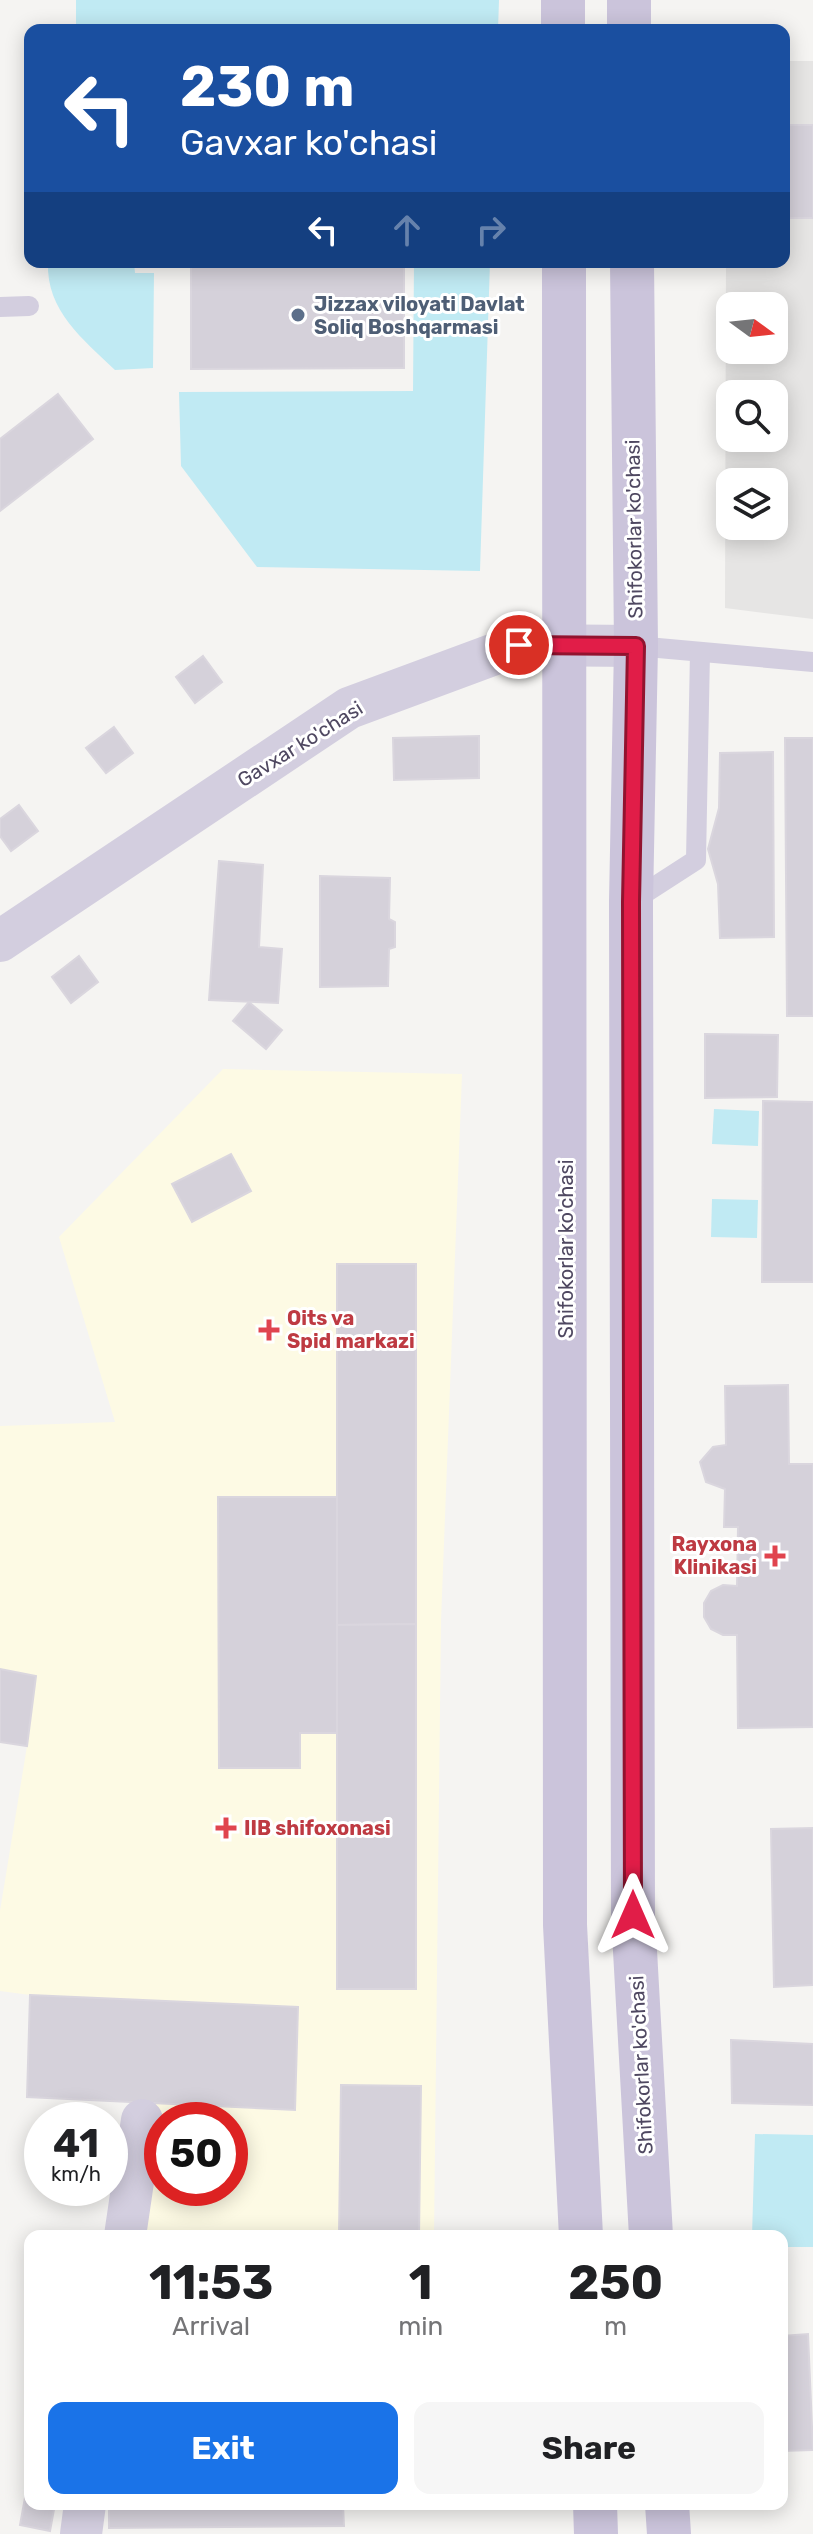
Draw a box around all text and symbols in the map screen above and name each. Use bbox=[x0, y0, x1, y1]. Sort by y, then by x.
text: 230 m bbox=[180, 54, 355, 120]
icon: left bbox=[48, 56, 152, 160]
text: Gavxar ko'chasi bbox=[180, 121, 438, 164]
icon: left bbox=[301, 208, 345, 252]
icon: ahead bbox=[385, 208, 429, 252]
icon: right bbox=[469, 208, 513, 252]
place label: Jizzax viloyati Davlat Soliq Boshqarmasi bbox=[314, 292, 525, 339]
north arrow bbox=[716, 292, 788, 364]
map controls bbox=[716, 292, 788, 540]
marker: Jizzax viloyati Davlat Soliq Boshqarmasi bbox=[289, 306, 307, 324]
button: search bbox=[716, 380, 788, 452]
street label: Shifokorlar ko'chasi bbox=[620, 439, 648, 619]
button: layers bbox=[716, 468, 788, 540]
pin bbox=[485, 611, 553, 679]
icon: arrive bbox=[497, 623, 541, 667]
street label: Gavxar ko'chasi bbox=[233, 696, 367, 792]
street label: Shifokorlar ko'chasi bbox=[554, 1159, 578, 1339]
place label: Oits va Spid markazi bbox=[287, 1306, 415, 1353]
marker: Oits va Spid markazi bbox=[258, 1319, 280, 1341]
place label: Rayxona Klinikasi bbox=[672, 1532, 757, 1579]
marker: Rayxona Klinikasi bbox=[764, 1545, 786, 1567]
place label: IIB shifoxonasi bbox=[244, 1816, 391, 1840]
marker: IIB shifoxonasi bbox=[215, 1817, 237, 1839]
position arrow bbox=[591, 1873, 675, 1957]
street label: Shifokorlar ko'chasi bbox=[624, 1975, 658, 2155]
speed limit sign: 50 bbox=[144, 2102, 248, 2206]
text: 41 bbox=[53, 2120, 99, 2167]
text: km/h bbox=[51, 2162, 101, 2186]
text: 11:53 bbox=[149, 2254, 273, 2311]
text: 1 bbox=[409, 2254, 433, 2311]
text: 250 bbox=[568, 2254, 663, 2311]
text: Arrival bbox=[172, 2311, 250, 2342]
text: min bbox=[398, 2311, 443, 2342]
text: m bbox=[604, 2311, 627, 2342]
button: Exit bbox=[48, 2402, 398, 2494]
button: Share bbox=[414, 2402, 764, 2494]

